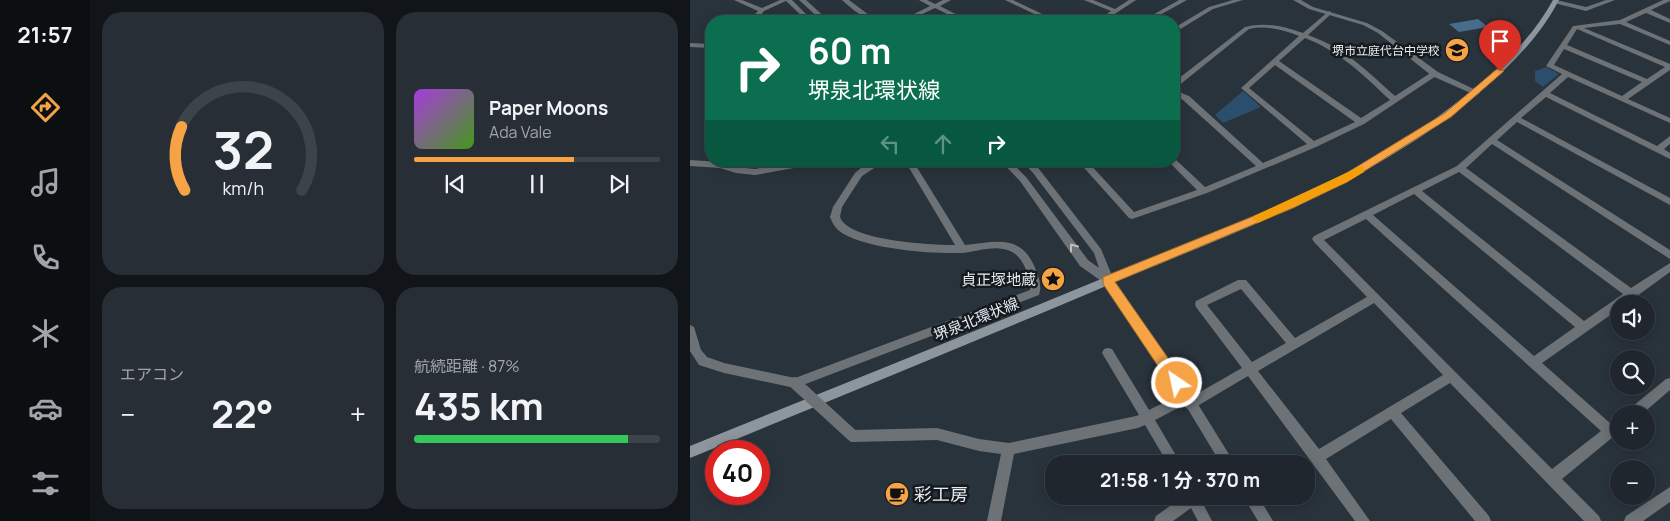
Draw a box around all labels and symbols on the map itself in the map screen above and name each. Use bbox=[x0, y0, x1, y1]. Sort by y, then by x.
pin bbox=[1479, 20, 1521, 71]
school or university icon: 堺市立庭代台中学校 bbox=[1444, 37, 1470, 63]
place label: 堺市立庭代台中学校 bbox=[1332, 42, 1440, 59]
one-way arrow bbox=[1070, 244, 1078, 253]
place icon: 貞正塚地蔵 bbox=[1040, 266, 1066, 292]
place label: 貞正塚地蔵 bbox=[961, 269, 1036, 290]
street label: 堺泉北環状線 bbox=[930, 292, 1022, 346]
position arrow bbox=[1150, 356, 1202, 408]
speed limit sign: 40 bbox=[705, 440, 770, 505]
cafe icon: 彩工房 bbox=[884, 481, 910, 507]
place label: 彩工房 bbox=[914, 482, 968, 506]

